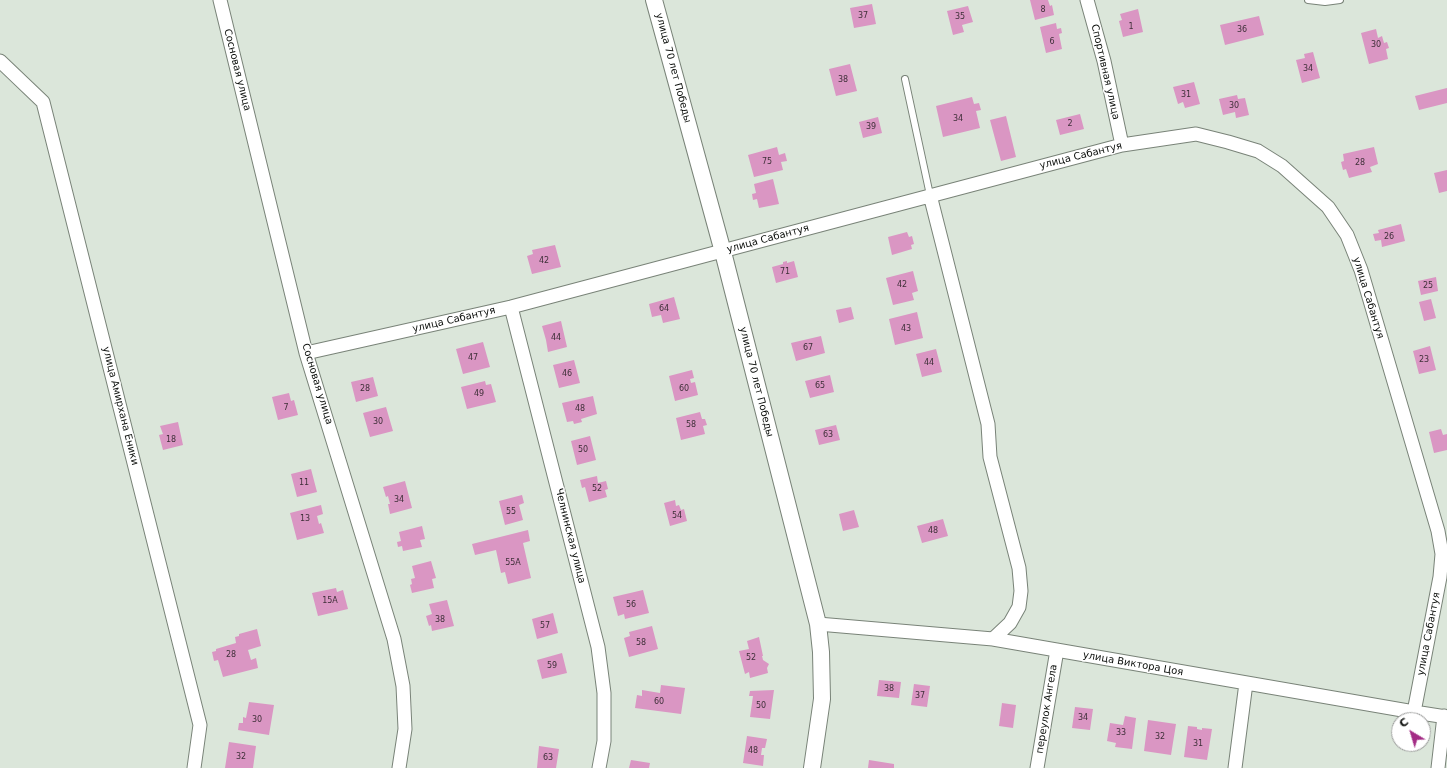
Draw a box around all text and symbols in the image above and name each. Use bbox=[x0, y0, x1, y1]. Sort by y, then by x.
house number: 8 bbox=[1040, 5, 1046, 15]
house number: 37 bbox=[858, 11, 868, 21]
street label: улица 70 лет Победы bbox=[653, 12, 693, 124]
house number: 35 bbox=[955, 12, 965, 22]
house number: 1 bbox=[1128, 22, 1134, 32]
street label: Спортивная улица bbox=[1088, 23, 1122, 121]
house number: 36 bbox=[1237, 25, 1247, 35]
street label: Сосновая улица bbox=[221, 28, 253, 112]
house number: 6 bbox=[1049, 37, 1055, 47]
house number: 30 bbox=[1371, 40, 1381, 50]
house number: 34 bbox=[1303, 64, 1313, 74]
house number: 38 bbox=[838, 75, 848, 85]
house number: 31 bbox=[1181, 90, 1191, 100]
house number: 30 bbox=[1229, 101, 1239, 111]
house number: 34 bbox=[953, 114, 963, 124]
house number: 2 bbox=[1067, 119, 1073, 129]
house number: 39 bbox=[866, 122, 876, 132]
street label: улица Сабантуя bbox=[1038, 140, 1124, 172]
house number: 75 bbox=[762, 157, 772, 167]
house number: 28 bbox=[1355, 158, 1365, 168]
street label: улица Сабантуя bbox=[726, 222, 810, 256]
house number: 26 bbox=[1384, 232, 1394, 242]
house number: 42 bbox=[539, 256, 549, 266]
street label: улица Сабантуя bbox=[1350, 256, 1386, 340]
house number: 71 bbox=[780, 267, 790, 277]
house number: 42 bbox=[897, 280, 907, 290]
house number: 25 bbox=[1423, 281, 1433, 291]
house number: 64 bbox=[659, 304, 669, 314]
street label: улица Сабантуя bbox=[411, 305, 497, 335]
house number: 43 bbox=[901, 324, 911, 334]
street label: улица 70 лет Победы bbox=[736, 326, 776, 438]
house number: 44 bbox=[551, 333, 561, 343]
street label: Сосновая улица bbox=[299, 342, 335, 426]
house number: 67 bbox=[803, 343, 813, 353]
street label: улица Амирхана Еники bbox=[99, 345, 141, 467]
house number: 47 bbox=[468, 353, 478, 363]
house number: 23 bbox=[1419, 355, 1429, 365]
house number: 44 bbox=[924, 358, 934, 368]
house number: 46 bbox=[562, 369, 572, 379]
house number: 65 bbox=[815, 381, 825, 391]
house number: 28 bbox=[360, 384, 370, 394]
house number: 60 bbox=[679, 384, 689, 394]
house number: 49 bbox=[474, 389, 484, 399]
house number: 7 bbox=[283, 403, 289, 413]
house number: 48 bbox=[575, 404, 585, 414]
house number: 30 bbox=[373, 417, 383, 427]
house number: 58 bbox=[686, 420, 696, 430]
house number: 63 bbox=[823, 430, 833, 440]
house number: 18 bbox=[166, 435, 176, 445]
house number: 50 bbox=[578, 445, 588, 455]
house number: 11 bbox=[299, 478, 309, 488]
house number: 52 bbox=[592, 484, 602, 494]
street label: Челнинская улица bbox=[552, 487, 588, 585]
house number: 34 bbox=[394, 495, 404, 505]
house number: 55 bbox=[506, 507, 516, 517]
house number: 54 bbox=[672, 511, 682, 521]
house number: 13 bbox=[300, 514, 310, 524]
house number: 48 bbox=[928, 526, 938, 536]
house number: 55А bbox=[505, 558, 521, 568]
street label: улица Сабантуя bbox=[1415, 591, 1443, 677]
house number: 15А bbox=[322, 596, 338, 606]
house number: 56 bbox=[626, 600, 636, 610]
house number: 38 bbox=[435, 615, 445, 625]
house number: 57 bbox=[540, 621, 550, 631]
house number: 58 bbox=[636, 638, 646, 648]
street label: улица Виктора Цоя bbox=[1082, 649, 1184, 679]
house number: 28 bbox=[226, 650, 236, 660]
house number: 52 bbox=[746, 653, 756, 663]
house number: 59 bbox=[547, 661, 557, 671]
street label: переулок Ангела bbox=[1034, 664, 1060, 754]
house number: 38 bbox=[884, 684, 894, 694]
house number: 37 bbox=[915, 691, 925, 701]
house number: 60 bbox=[654, 697, 664, 707]
house number: 50 bbox=[756, 701, 766, 711]
north arrow bbox=[1391, 712, 1431, 752]
house number: 34 bbox=[1078, 713, 1088, 723]
house number: 30 bbox=[252, 715, 262, 725]
text: С bbox=[1397, 715, 1411, 731]
house number: 33 bbox=[1116, 728, 1126, 738]
house number: 32 bbox=[1155, 732, 1165, 742]
house number: 31 bbox=[1193, 739, 1203, 749]
house number: 48 bbox=[748, 746, 758, 756]
house number: 32 bbox=[236, 752, 246, 762]
house number: 63 bbox=[543, 753, 553, 763]

